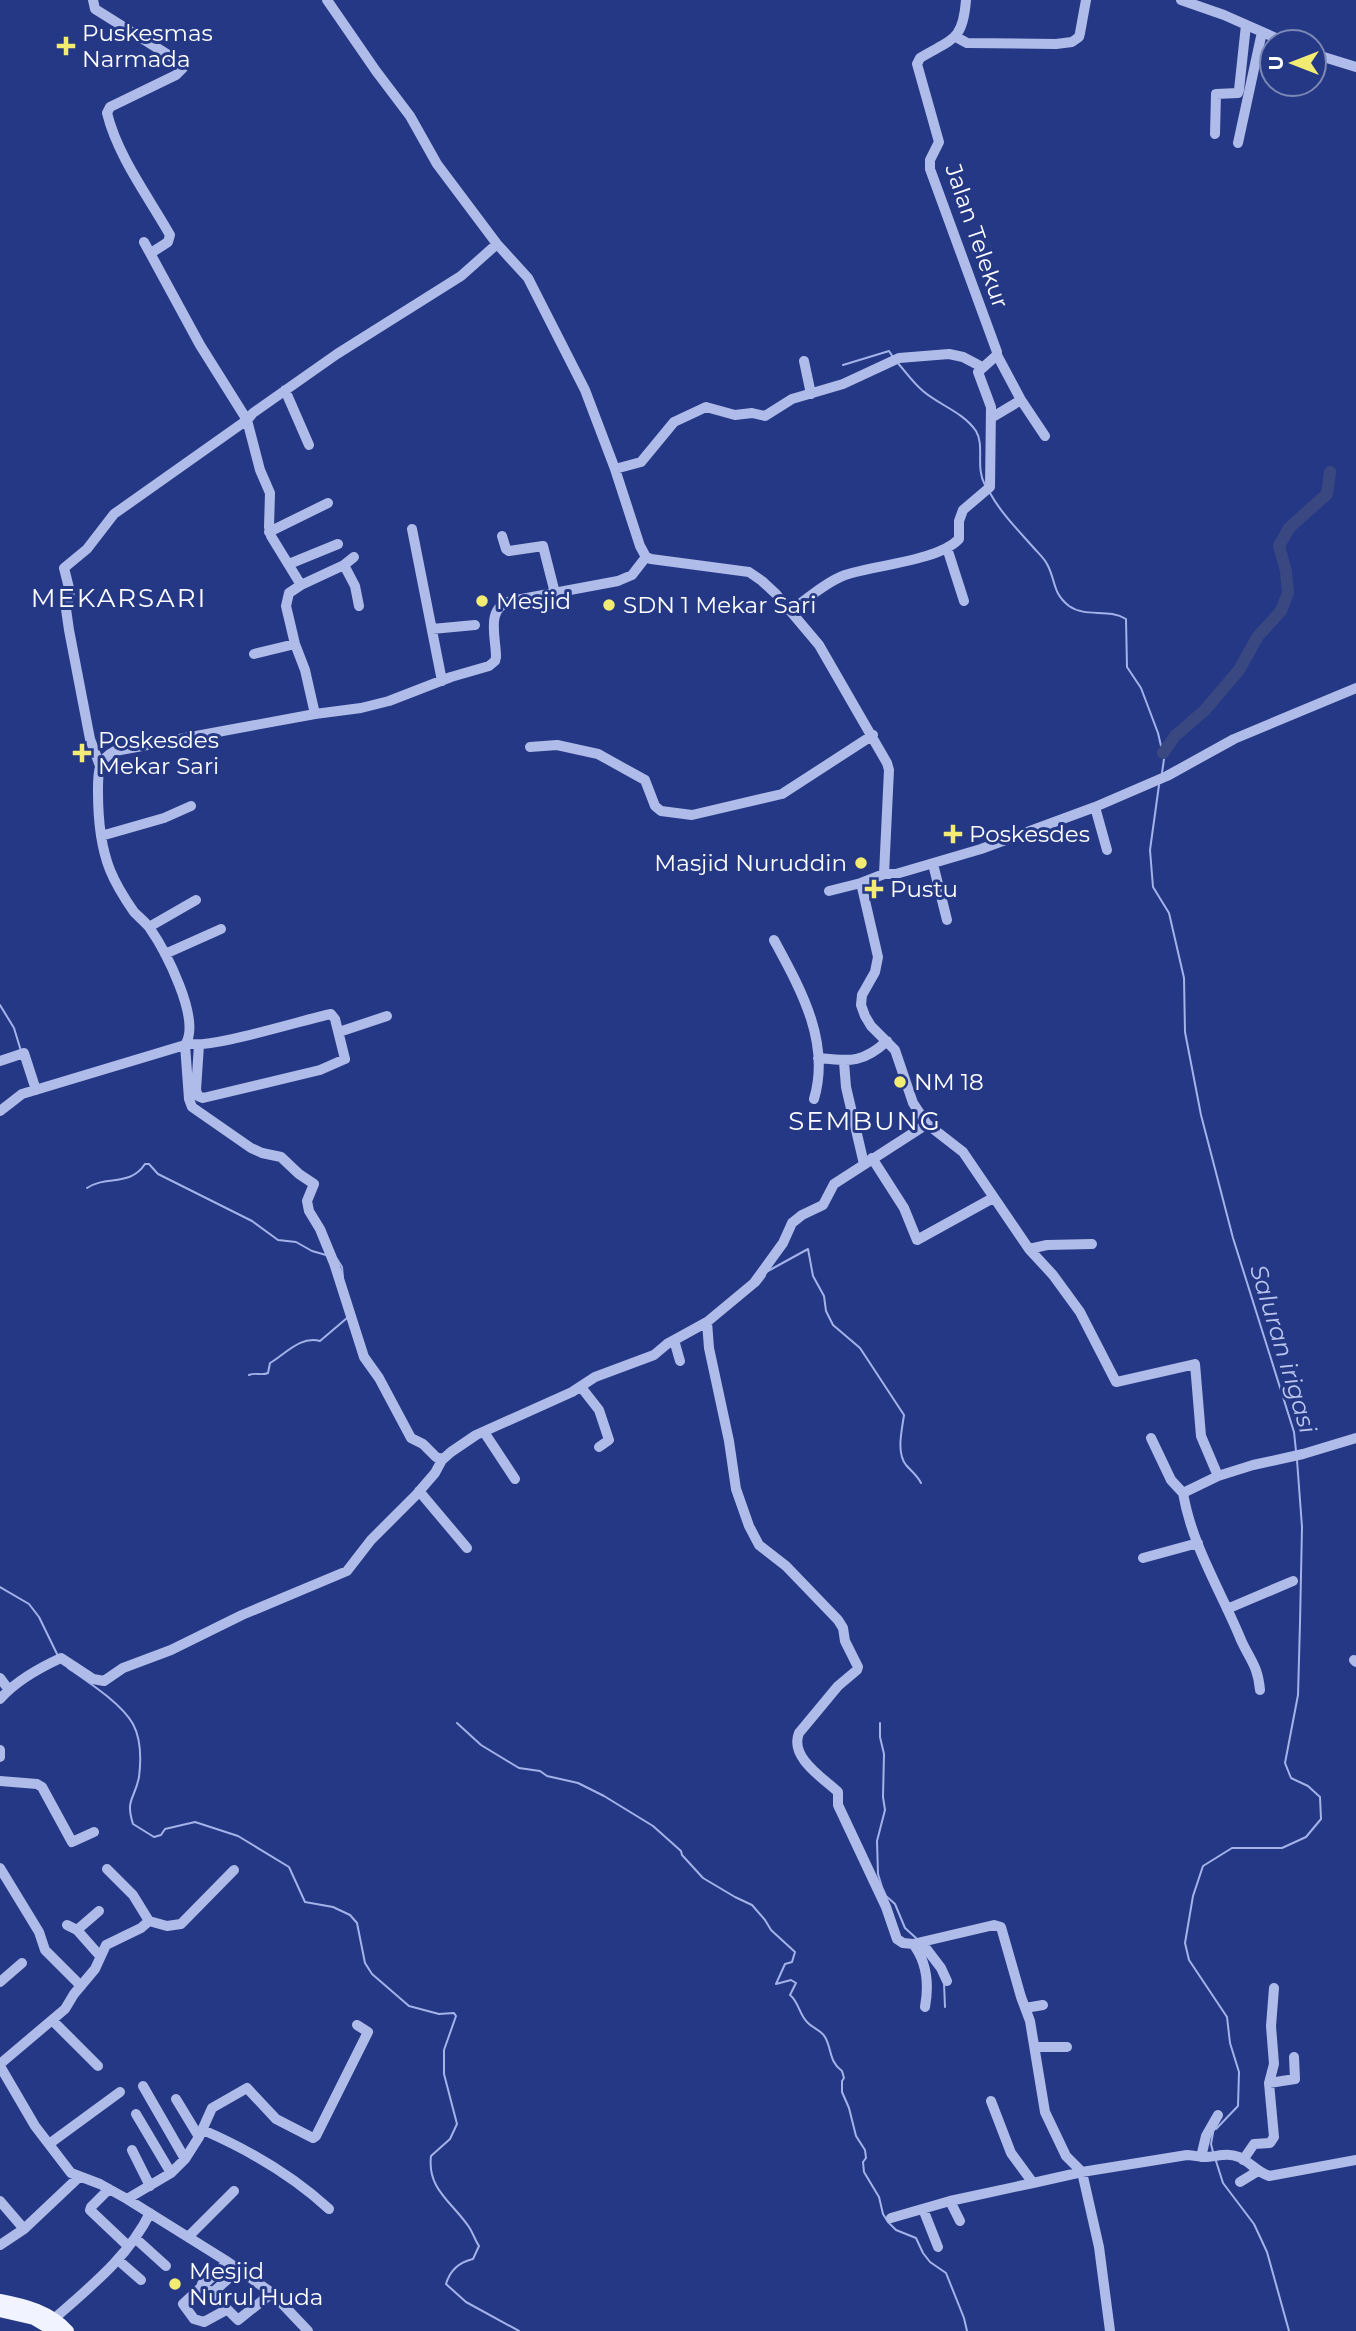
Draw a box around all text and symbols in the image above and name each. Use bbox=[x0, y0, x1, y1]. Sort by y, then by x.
place label: Puskesmas Narmada bbox=[82, 19, 213, 73]
north arrow bbox=[1258, 28, 1328, 98]
marker: Puskesmas Narmada bbox=[56, 36, 76, 56]
text: U bbox=[1265, 56, 1288, 70]
street label: Jalan Telekur bbox=[939, 159, 1015, 312]
district label: MEKARSARI bbox=[31, 582, 207, 614]
place label: Mesjid bbox=[496, 587, 571, 615]
place label: SDN 1 Mekar Sari bbox=[623, 591, 816, 619]
marker: Mesjid bbox=[474, 593, 490, 609]
marker: SDN 1 Mekar Sari bbox=[601, 597, 617, 613]
place label: Poskesdes Mekar Sari bbox=[98, 726, 219, 780]
marker: Poskesdes Mekar Sari bbox=[72, 743, 92, 763]
place label: Poskesdes bbox=[969, 820, 1090, 848]
marker: Poskesdes bbox=[943, 824, 963, 844]
place label: Masjid Nuruddin bbox=[654, 849, 847, 877]
marker: Masjid Nuruddin bbox=[853, 855, 869, 871]
place label: Pustu bbox=[890, 875, 958, 903]
marker: Pustu bbox=[864, 879, 884, 899]
place label: NM 18 bbox=[914, 1068, 984, 1096]
marker: NM 18 bbox=[892, 1074, 908, 1090]
district label: SEMBUNG bbox=[788, 1105, 942, 1137]
water label: Saluran irigasi bbox=[1244, 1261, 1323, 1437]
place label: Mesjid Nurul Huda bbox=[189, 2257, 323, 2311]
marker: Mesjid Nurul Huda bbox=[167, 2276, 183, 2292]

